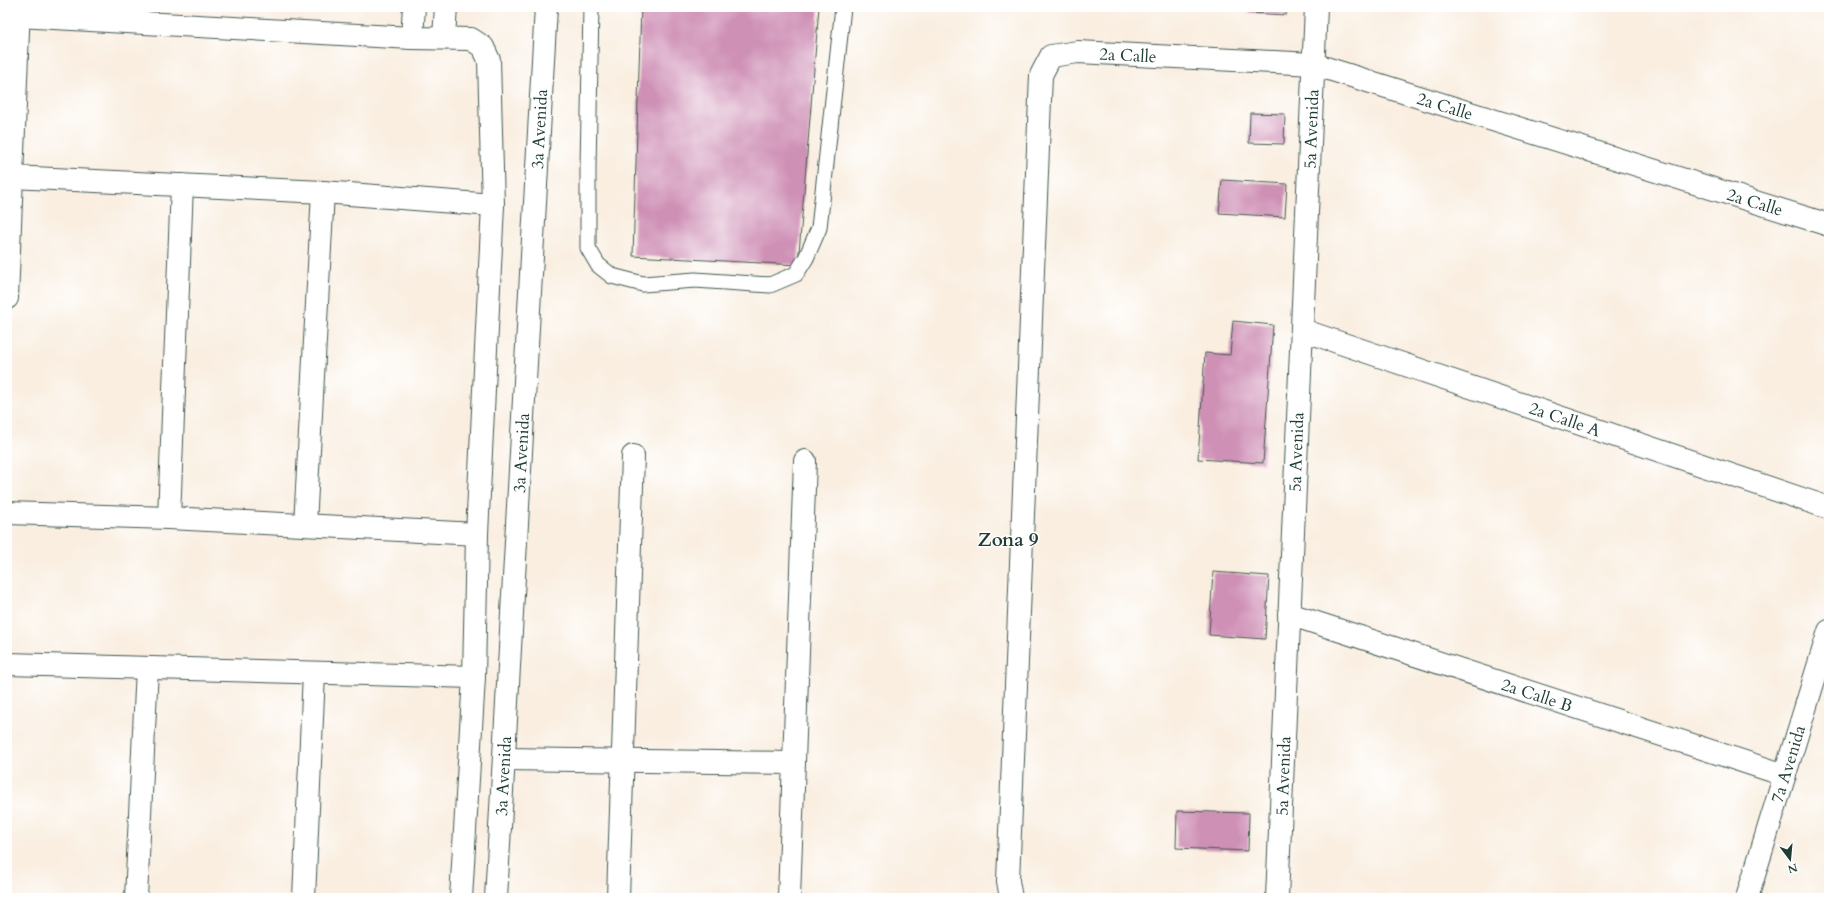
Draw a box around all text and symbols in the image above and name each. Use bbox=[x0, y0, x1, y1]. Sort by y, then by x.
street label: 2a Calle bbox=[1099, 43, 1157, 68]
street label: 2a Calle bbox=[1414, 87, 1476, 126]
street label: 3a Avenida bbox=[526, 88, 553, 170]
street label: 5a Avenida bbox=[1299, 88, 1324, 169]
street label: 2a Calle bbox=[1724, 183, 1786, 222]
street label: 2a Calle A bbox=[1526, 397, 1604, 443]
street label: 5a Avenida bbox=[1284, 411, 1309, 492]
street label: 3a Avenida bbox=[508, 412, 535, 494]
district label: Zona 9 bbox=[978, 527, 1039, 553]
street label: 2a Calle B bbox=[1498, 673, 1575, 718]
street label: 7a Avenida bbox=[1766, 722, 1811, 806]
street label: 3a Avenida bbox=[490, 735, 517, 817]
street label: 5a Avenida bbox=[1271, 735, 1296, 816]
north arrow bbox=[1770, 839, 1810, 879]
text: N bbox=[1786, 860, 1799, 877]

